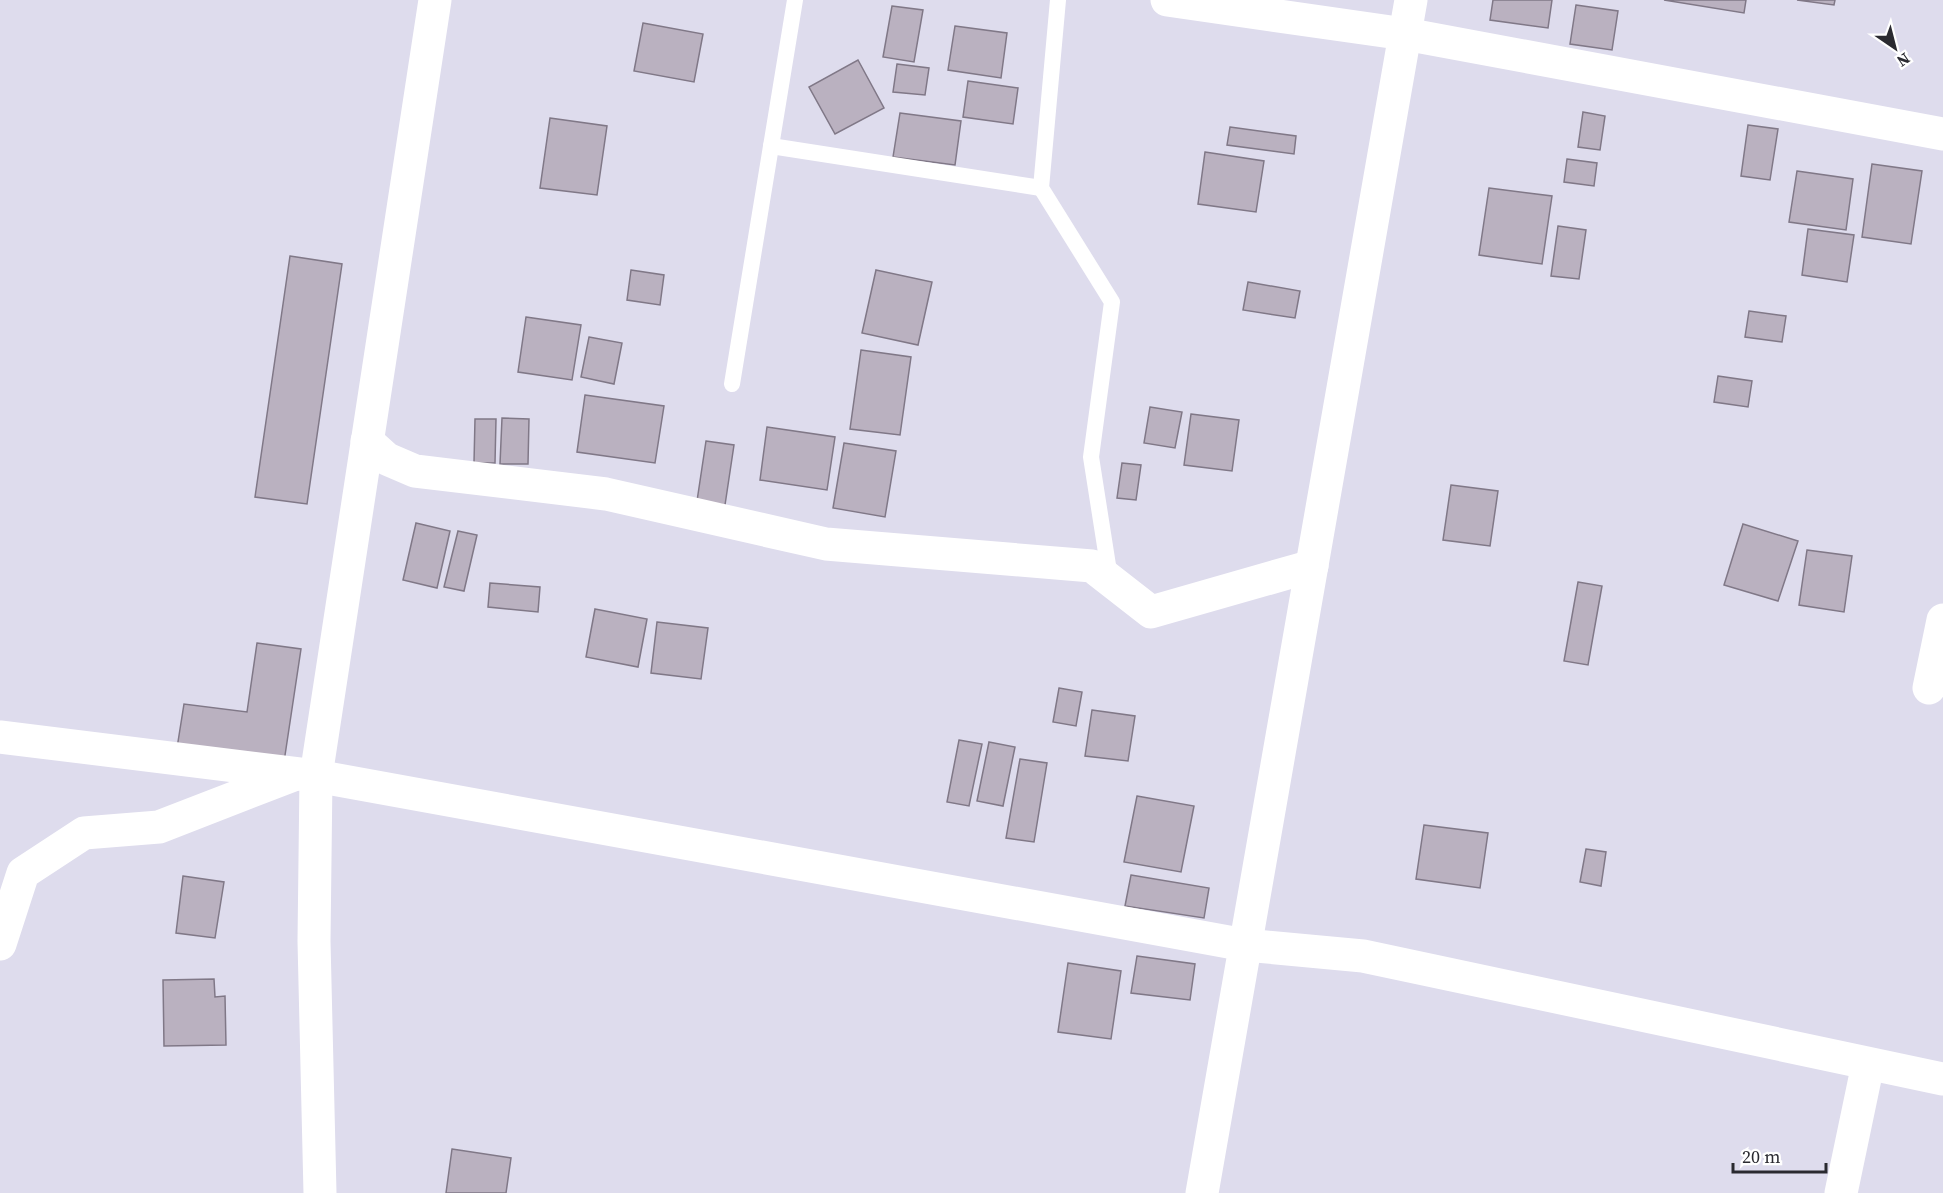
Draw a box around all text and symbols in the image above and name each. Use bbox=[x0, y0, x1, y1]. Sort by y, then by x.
north arrow bbox=[1865, 18, 1925, 78]
text: N bbox=[1892, 48, 1915, 73]
scale bar bbox=[1733, 1136, 1826, 1174]
text: 20 m bbox=[1742, 1144, 1780, 1169]

